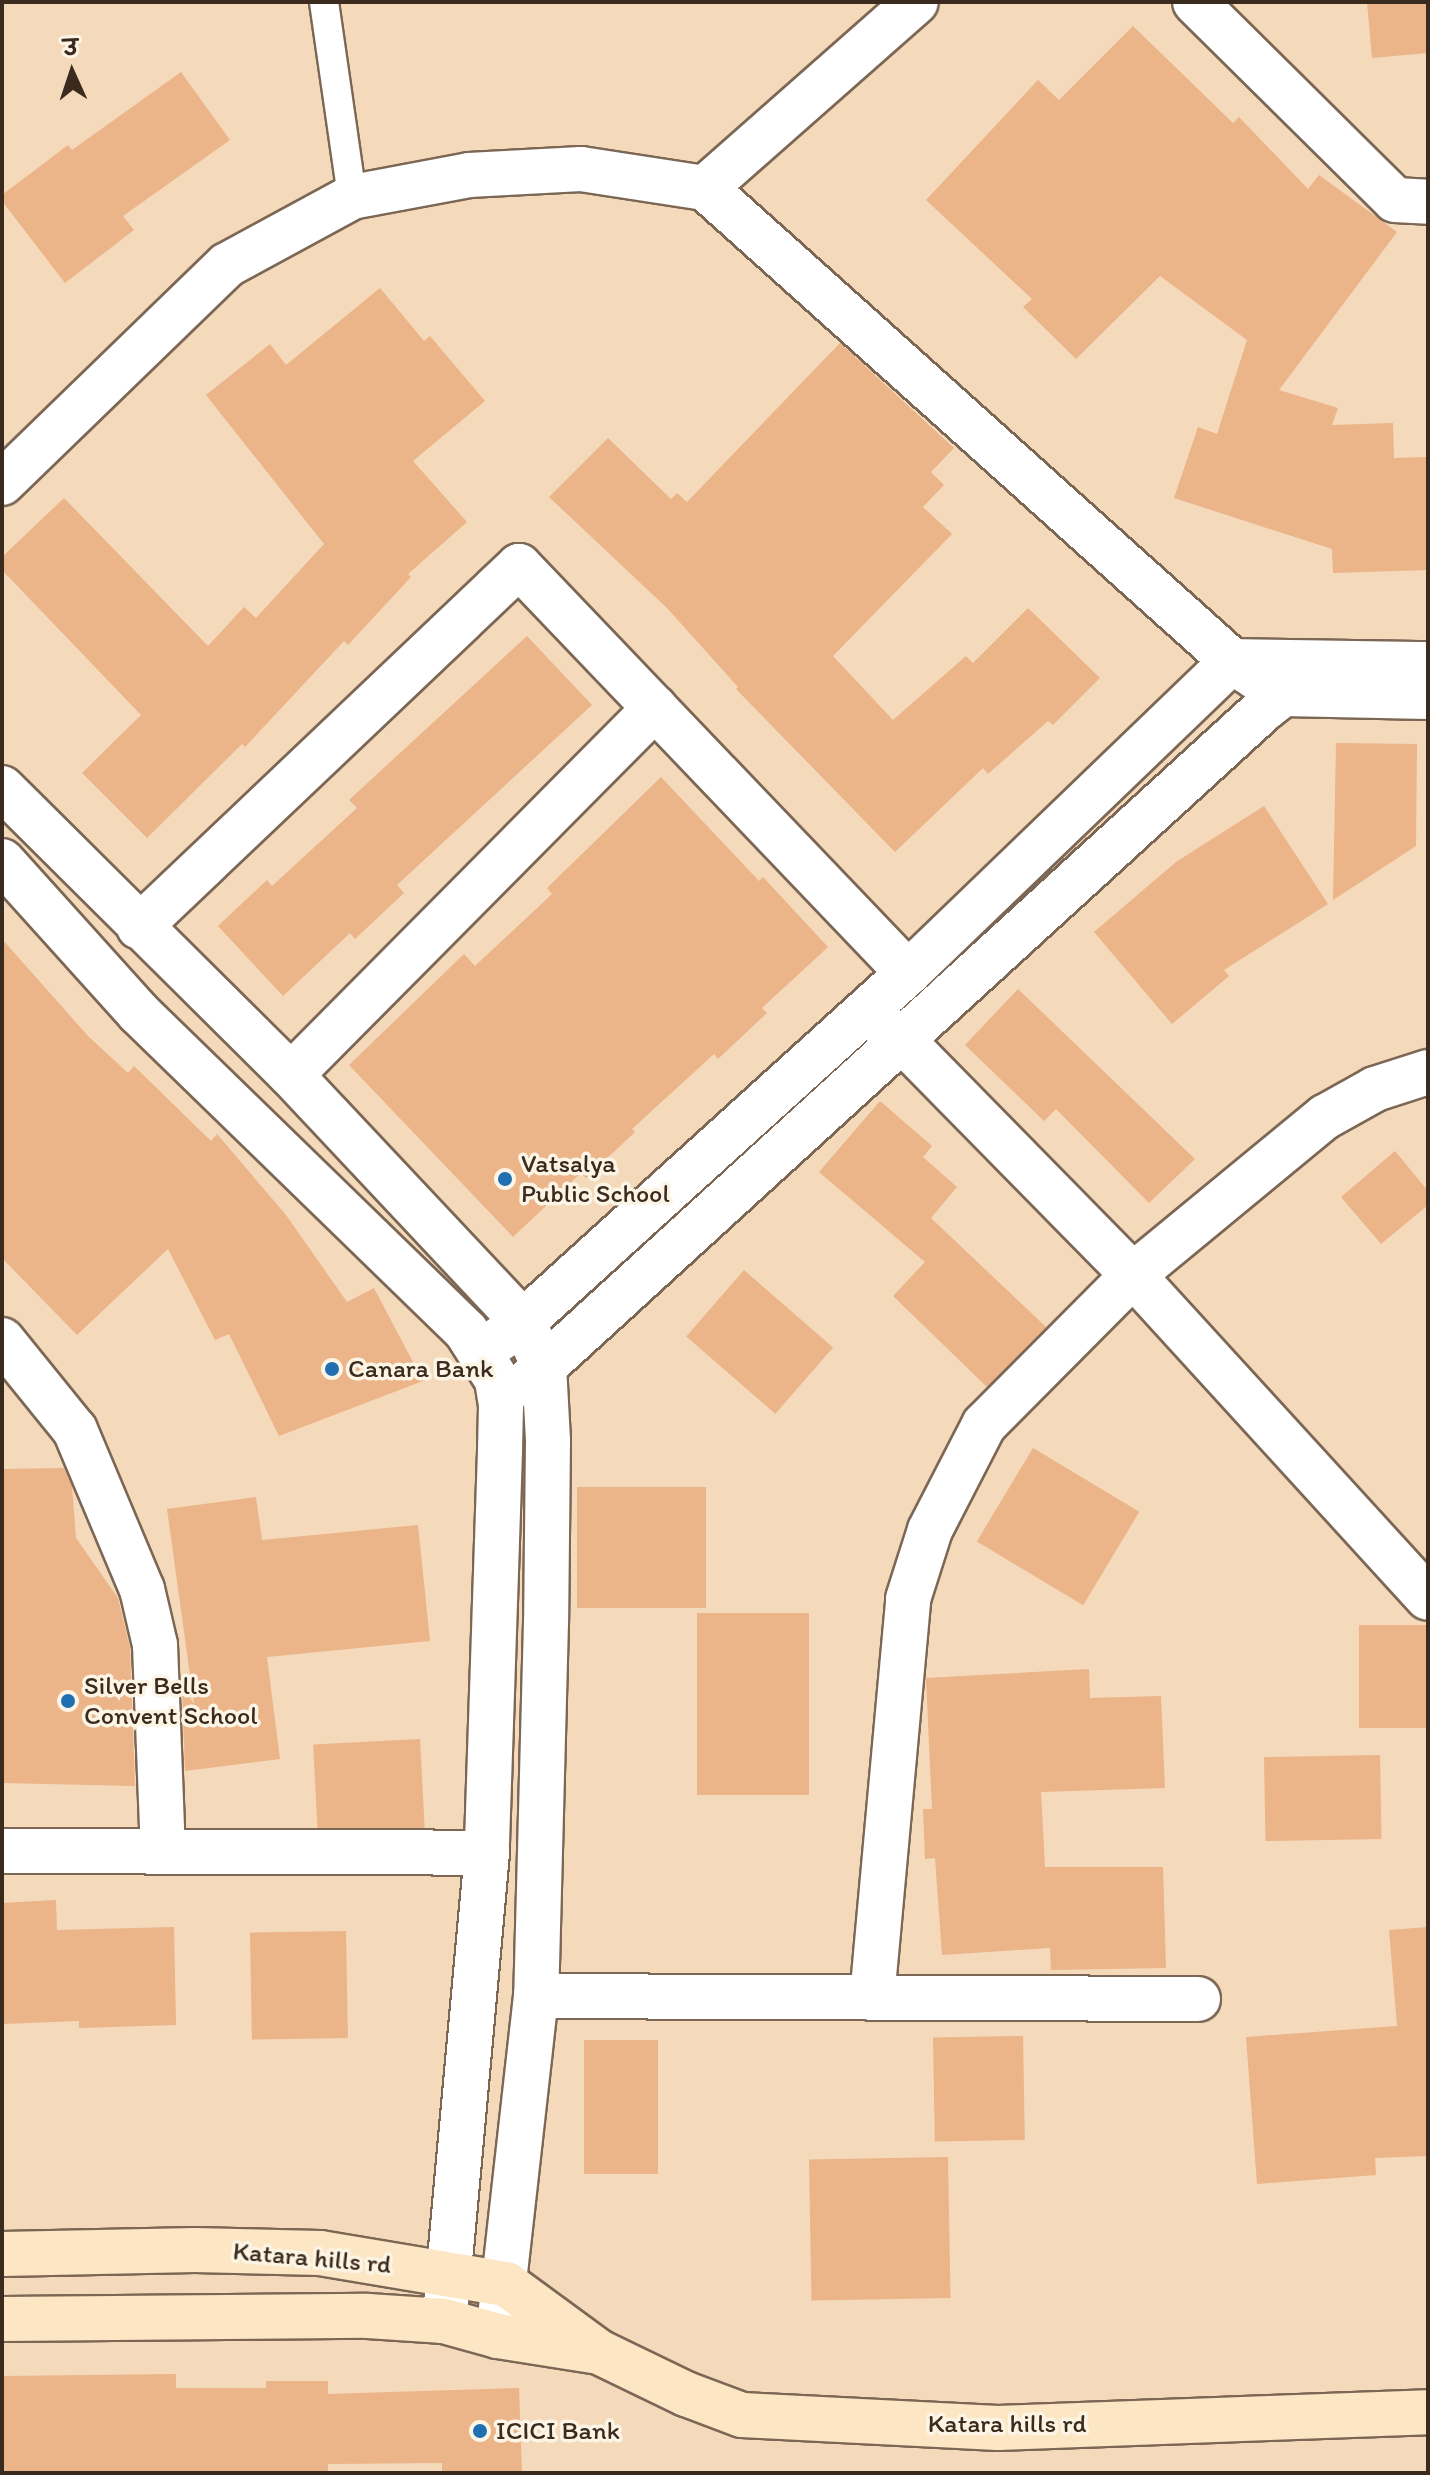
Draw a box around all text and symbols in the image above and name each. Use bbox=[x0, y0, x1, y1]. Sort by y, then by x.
north arrow bbox=[32, 32, 112, 112]
text: उ bbox=[63, 34, 79, 61]
place label: Vatsalya Public School bbox=[521, 1148, 670, 1210]
marker: Vatsalya Public School bbox=[496, 1170, 514, 1188]
place label: Canara Bank bbox=[348, 1353, 493, 1385]
marker: Canara Bank bbox=[323, 1360, 341, 1378]
place label: Silver Bells Convent School bbox=[84, 1670, 257, 1732]
marker: Silver Bells Convent School bbox=[59, 1692, 77, 1710]
street label: Katara hills rd bbox=[232, 2236, 392, 2280]
street label: Katara hills rd bbox=[928, 2408, 1086, 2440]
place label: ICICI Bank bbox=[496, 2415, 620, 2447]
marker: ICICI Bank bbox=[471, 2422, 489, 2440]

